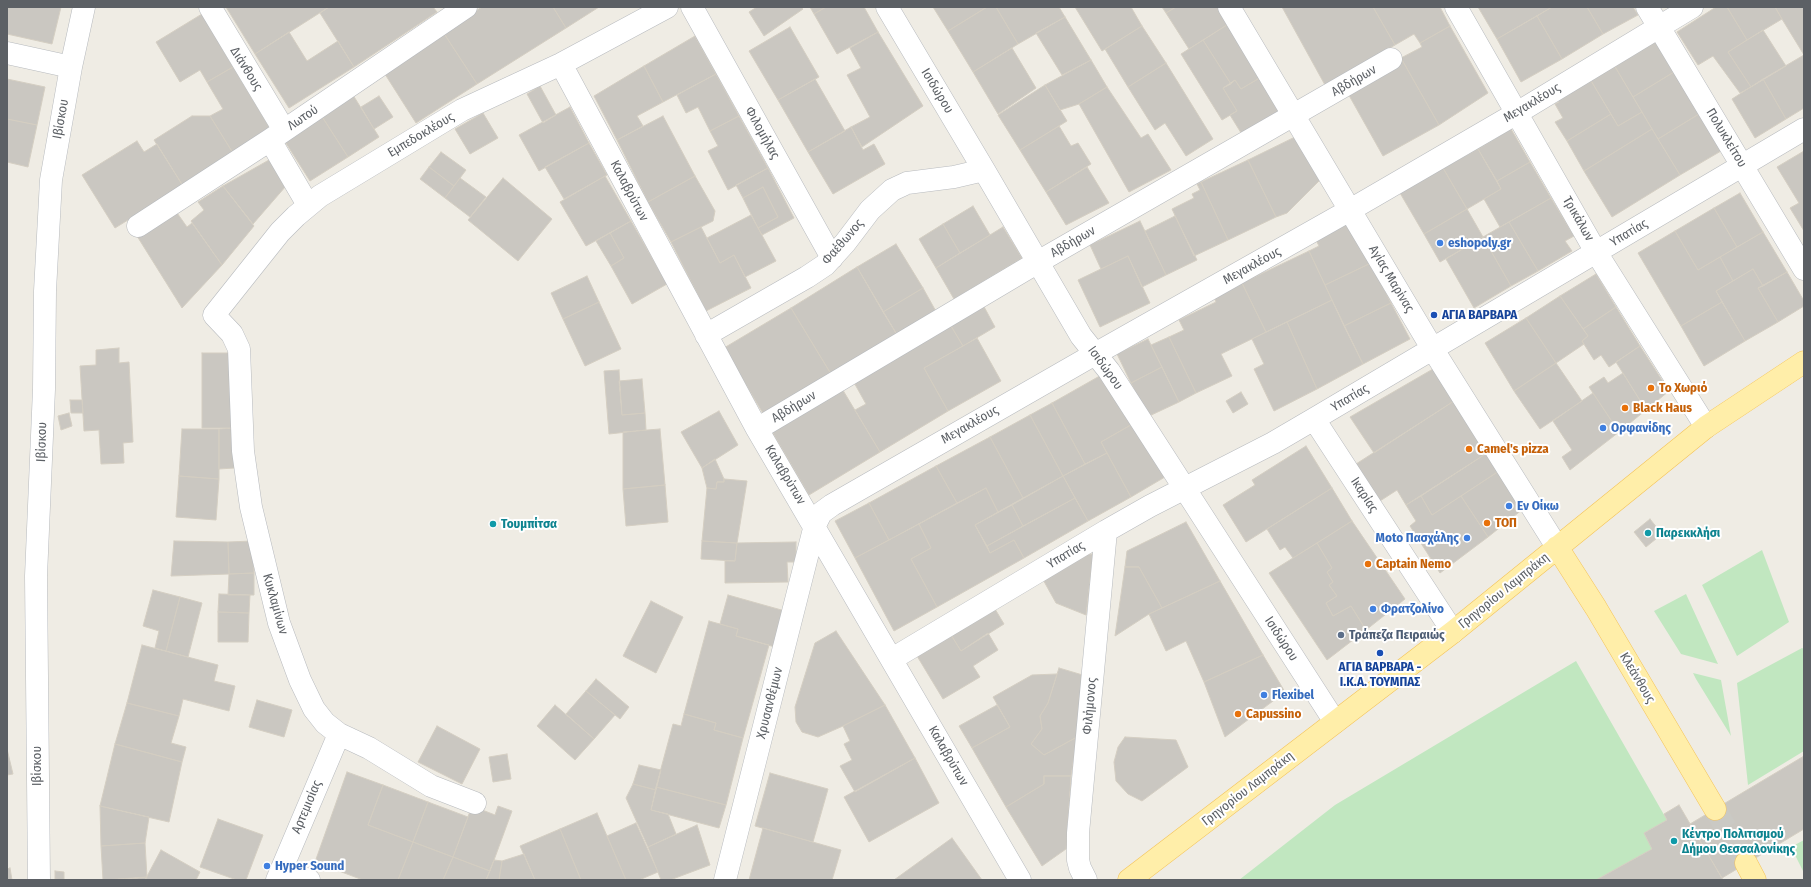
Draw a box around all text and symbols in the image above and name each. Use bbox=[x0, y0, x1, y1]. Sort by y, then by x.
street label: Διάνθους bbox=[227, 44, 265, 94]
street label: Αβδήρων bbox=[1329, 62, 1379, 100]
street label: Ισιδώρου bbox=[917, 66, 957, 116]
street label: Μεγακλέους bbox=[1501, 80, 1563, 126]
street label: Ιβίσκου bbox=[50, 98, 72, 140]
street label: Λωτού bbox=[285, 102, 321, 134]
street label: Φιλομήλας bbox=[741, 104, 783, 162]
street label: Πολυκλείτου bbox=[1702, 106, 1750, 170]
street label: Εμπεδοκλέους bbox=[385, 109, 457, 161]
street label: Καλαβρύτων bbox=[607, 158, 651, 224]
street label: Τρικάλων bbox=[1559, 194, 1597, 244]
street label: Φαέθωνος bbox=[819, 216, 867, 268]
street label: Υπατίας bbox=[1607, 216, 1651, 250]
street label: Αβδήρων bbox=[1048, 223, 1098, 261]
place label: eshopoly.gr bbox=[1448, 235, 1511, 251]
marker: eshopoly.gr bbox=[1435, 238, 1445, 248]
street label: Αγίας Μαρίνας bbox=[1365, 243, 1417, 315]
street label: Μεγακλέους bbox=[1220, 244, 1284, 288]
place label: ΑΓΙΑ ΒΑΡΒΑΡΑ bbox=[1442, 307, 1517, 323]
marker: ΑΓΙΑ ΒΑΡΒΑΡΑ bbox=[1429, 310, 1439, 320]
street label: Ισιδώρου bbox=[1084, 343, 1126, 393]
place label: Το Χωριό bbox=[1659, 380, 1707, 396]
street label: Υπατίας bbox=[1328, 381, 1372, 415]
marker: Το Χωριό bbox=[1646, 383, 1656, 393]
street label: Αβδήρων bbox=[769, 388, 819, 426]
place label: Black Haus bbox=[1633, 400, 1692, 416]
street label: Μεγακλέους bbox=[939, 402, 1001, 448]
marker: Black Haus bbox=[1620, 403, 1630, 413]
place label: Ορφανίδης bbox=[1611, 420, 1671, 436]
street label: Ιβίσκου bbox=[34, 422, 50, 462]
marker: Ορφανίδης bbox=[1598, 423, 1608, 433]
place label: Camel's pizza bbox=[1477, 441, 1549, 457]
street label: Καλαβρύτων bbox=[761, 442, 809, 508]
marker: Camel's pizza bbox=[1464, 444, 1474, 454]
street label: Ικαρίας bbox=[1347, 474, 1381, 516]
place label: Εν Οίκω bbox=[1517, 498, 1559, 514]
marker: Εν Οίκω bbox=[1504, 501, 1514, 511]
place label: ΤΟΠ bbox=[1495, 515, 1517, 531]
place label: Τουμπίτσα bbox=[501, 516, 557, 532]
marker: ΤΟΠ bbox=[1482, 518, 1492, 528]
marker: Τουμπίτσα bbox=[488, 519, 498, 529]
place label: Παρεκκλήσι bbox=[1656, 525, 1720, 541]
marker: Παρεκκλήσι bbox=[1643, 528, 1653, 538]
place label: Moto Πασχάλης bbox=[1376, 530, 1459, 546]
marker: Moto Πασχάλης bbox=[1462, 533, 1472, 543]
street label: Υπατίας bbox=[1044, 538, 1088, 572]
street label: Γρηγορίου Λαμπράκη bbox=[1456, 550, 1552, 632]
place label: Captain Nemo bbox=[1376, 556, 1451, 572]
marker: Captain Nemo bbox=[1363, 559, 1373, 569]
street label: Κυκλαμίνων bbox=[259, 572, 291, 636]
place label: Φρατζολίνο bbox=[1381, 601, 1444, 617]
marker: Φρατζολίνο bbox=[1368, 604, 1378, 614]
street label: Ισιδώρου bbox=[1261, 614, 1301, 664]
place label: Τράπεζα Πειραιώς bbox=[1349, 627, 1445, 643]
marker: Τράπεζα Πειραιώς bbox=[1336, 630, 1346, 640]
marker: ΑΓΙΑ ΒΑΡΒΑΡΑ - Ι.Κ.Α. ΤΟΥΜΠΑΣ bbox=[1375, 648, 1385, 658]
street label: Κλεάνθους bbox=[1616, 650, 1658, 706]
place label: ΑΓΙΑ ΒΑΡΒΑΡΑ - Ι.Κ.Α. ΤΟΥΜΠΑΣ bbox=[1339, 659, 1421, 690]
street label: Χρυσανθέμων bbox=[754, 666, 786, 740]
street label: Φιλήμονος bbox=[1080, 677, 1100, 735]
place label: Flexibel bbox=[1272, 687, 1314, 703]
marker: Flexibel bbox=[1259, 690, 1269, 700]
place label: Capussino bbox=[1246, 706, 1301, 722]
marker: Capussino bbox=[1233, 709, 1243, 719]
street label: Καλαβρύτων bbox=[925, 723, 971, 789]
street label: Ιβίσκου bbox=[29, 746, 45, 786]
street label: Γρηγορίου Λαμπράκη bbox=[1199, 748, 1297, 830]
street label: Αρτεμισίας bbox=[289, 778, 325, 836]
place label: Κέντρο Πολιτισμού Δήμου Θεσσαλονίκης bbox=[1682, 826, 1795, 857]
marker: Κέντρο Πολιτισμού Δήμου Θεσσαλονίκης bbox=[1669, 836, 1679, 846]
place label: Hyper Sound bbox=[275, 858, 344, 874]
marker: Hyper Sound bbox=[262, 861, 272, 871]

